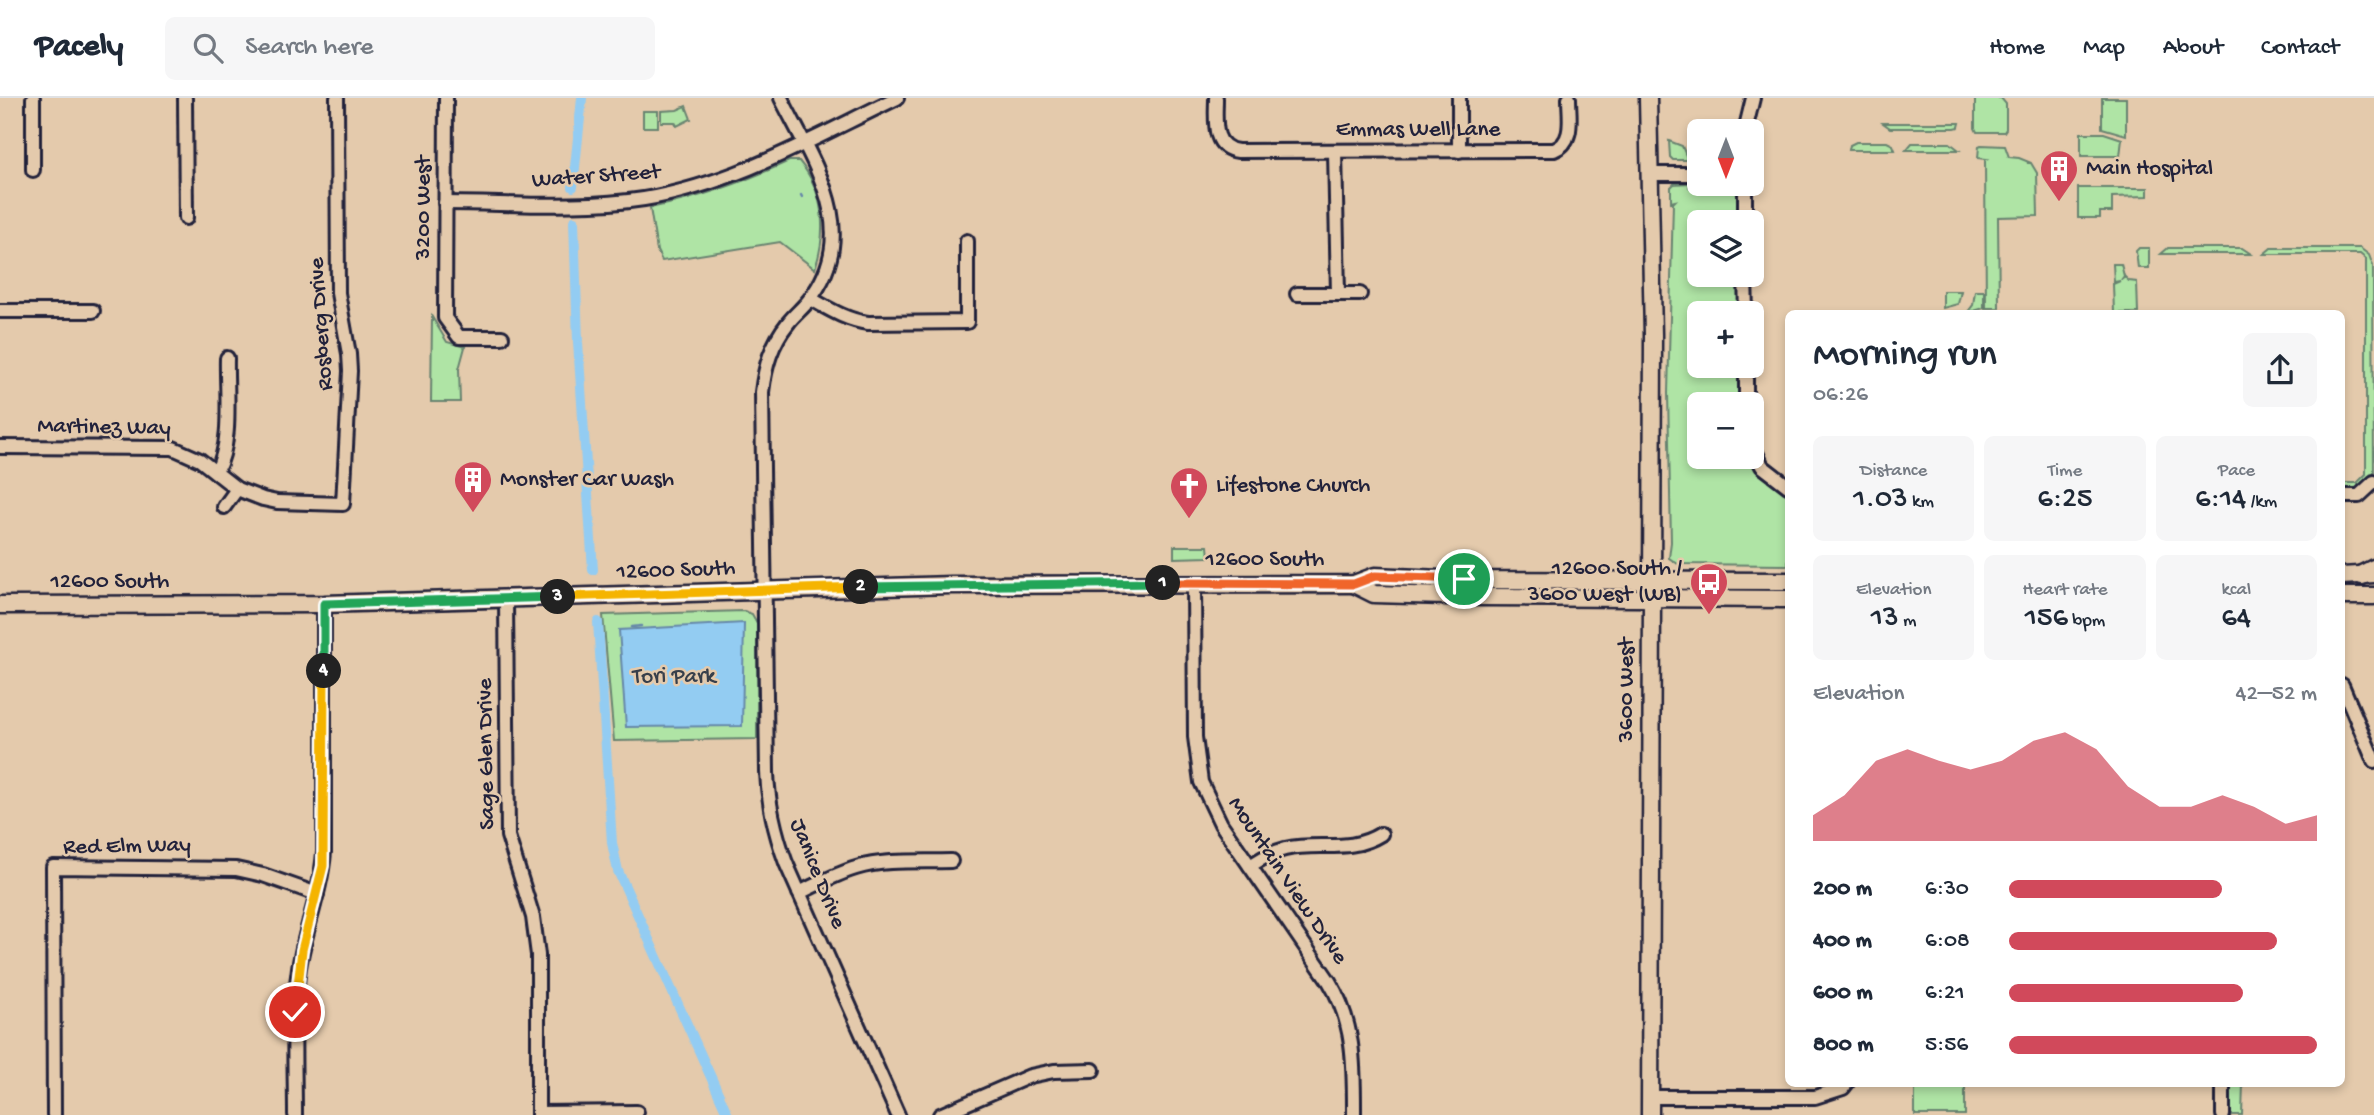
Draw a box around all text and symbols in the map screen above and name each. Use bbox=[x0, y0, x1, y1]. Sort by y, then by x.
search box bbox=[165, 17, 655, 80]
text: Pacely bbox=[35, 29, 123, 67]
icon: search bbox=[189, 29, 227, 67]
text: Search here bbox=[245, 33, 373, 64]
text: Home bbox=[1989, 34, 2045, 63]
text: Map bbox=[2083, 34, 2125, 63]
text: About bbox=[2163, 34, 2223, 63]
text: Contact bbox=[2261, 34, 2339, 63]
street label: Emmas Well Lane bbox=[1336, 117, 1501, 144]
north arrow bbox=[1687, 119, 1764, 196]
map controls bbox=[1687, 119, 1764, 469]
building icon: Main Hospital bbox=[2038, 148, 2080, 203]
street label: 3200 West bbox=[411, 154, 438, 261]
place label: Main Hospital bbox=[2086, 156, 2213, 183]
street label: Water Street bbox=[531, 159, 663, 195]
button: layers bbox=[1687, 210, 1764, 287]
street label: Rosberg Drive bbox=[304, 255, 340, 391]
button: + bbox=[1687, 301, 1764, 378]
button: share bbox=[2243, 333, 2317, 407]
text: Morning run bbox=[1813, 334, 1997, 378]
text: 06:26 bbox=[1813, 382, 1868, 409]
button: − bbox=[1687, 392, 1764, 469]
street label: Martinez Way bbox=[37, 413, 171, 443]
building icon: Monster Car Wash bbox=[452, 459, 494, 514]
text: Distance bbox=[1860, 460, 1927, 483]
text: Time bbox=[2048, 460, 2082, 483]
text: Pace bbox=[2218, 460, 2255, 483]
church icon: Lifestone Church bbox=[1168, 465, 1210, 520]
place label: Monster Car Wash bbox=[500, 467, 674, 494]
place label: Lifestone Church bbox=[1216, 473, 1370, 500]
text: 1.03 bbox=[1853, 483, 1908, 518]
text: 6:25 bbox=[2037, 483, 2093, 518]
text: 6:14 bbox=[2195, 483, 2246, 518]
text: km bbox=[1908, 491, 1934, 514]
text: /km bbox=[2246, 491, 2277, 514]
street label: 12600 South bbox=[1205, 547, 1324, 574]
pin bbox=[1434, 549, 1494, 609]
street label: 12600 South bbox=[615, 555, 736, 587]
place label: 12600 South / 3600 West (WB) bbox=[1527, 556, 1682, 609]
icon: arrive bbox=[1445, 560, 1483, 598]
bus stop icon: 12600 South / 3600 West (WB) bbox=[1688, 561, 1730, 616]
pin: 1 bbox=[1146, 566, 1180, 601]
street label: 12600 South bbox=[50, 569, 169, 596]
pin: 2 bbox=[844, 570, 878, 604]
text: 1 bbox=[1159, 571, 1166, 594]
text: 2 bbox=[856, 575, 865, 598]
text: Elevation bbox=[1856, 579, 1931, 602]
text: Heart rate bbox=[2022, 579, 2108, 602]
text: kcal bbox=[2221, 579, 2251, 602]
pin: 3 bbox=[540, 580, 576, 614]
text: 3 bbox=[553, 585, 562, 608]
text: 13 bbox=[1871, 602, 1899, 637]
text: 156 bbox=[2025, 602, 2068, 637]
text: 64 bbox=[2222, 602, 2251, 637]
text: m bbox=[1899, 610, 1917, 633]
text: bpm bbox=[2068, 610, 2105, 633]
street label: 3600 West bbox=[1614, 636, 1641, 743]
pin: 4 bbox=[306, 654, 342, 688]
text: 4 bbox=[319, 659, 328, 682]
park label: Tori Park bbox=[630, 664, 718, 691]
street label: Sage Glen Drive bbox=[472, 677, 502, 830]
text: Elevation bbox=[1813, 681, 1904, 708]
text: 42–52 m bbox=[2236, 681, 2317, 708]
street label: Mountain View Drive bbox=[1221, 792, 1354, 971]
street label: Janice Drive bbox=[783, 815, 852, 934]
street label: Red Elm Way bbox=[63, 832, 191, 862]
text: 200 m bbox=[1813, 876, 1872, 903]
text: 6:30 bbox=[1925, 876, 1969, 903]
text: 400 m bbox=[1813, 928, 1872, 955]
text: 6:08 bbox=[1925, 928, 1970, 955]
text: 600 m bbox=[1813, 980, 1873, 1007]
text: 6:21 bbox=[1925, 980, 1964, 1007]
pin bbox=[265, 982, 325, 1042]
icon: check bbox=[276, 993, 314, 1031]
text: 800 m bbox=[1813, 1032, 1874, 1059]
text: 5:56 bbox=[1925, 1032, 1968, 1059]

